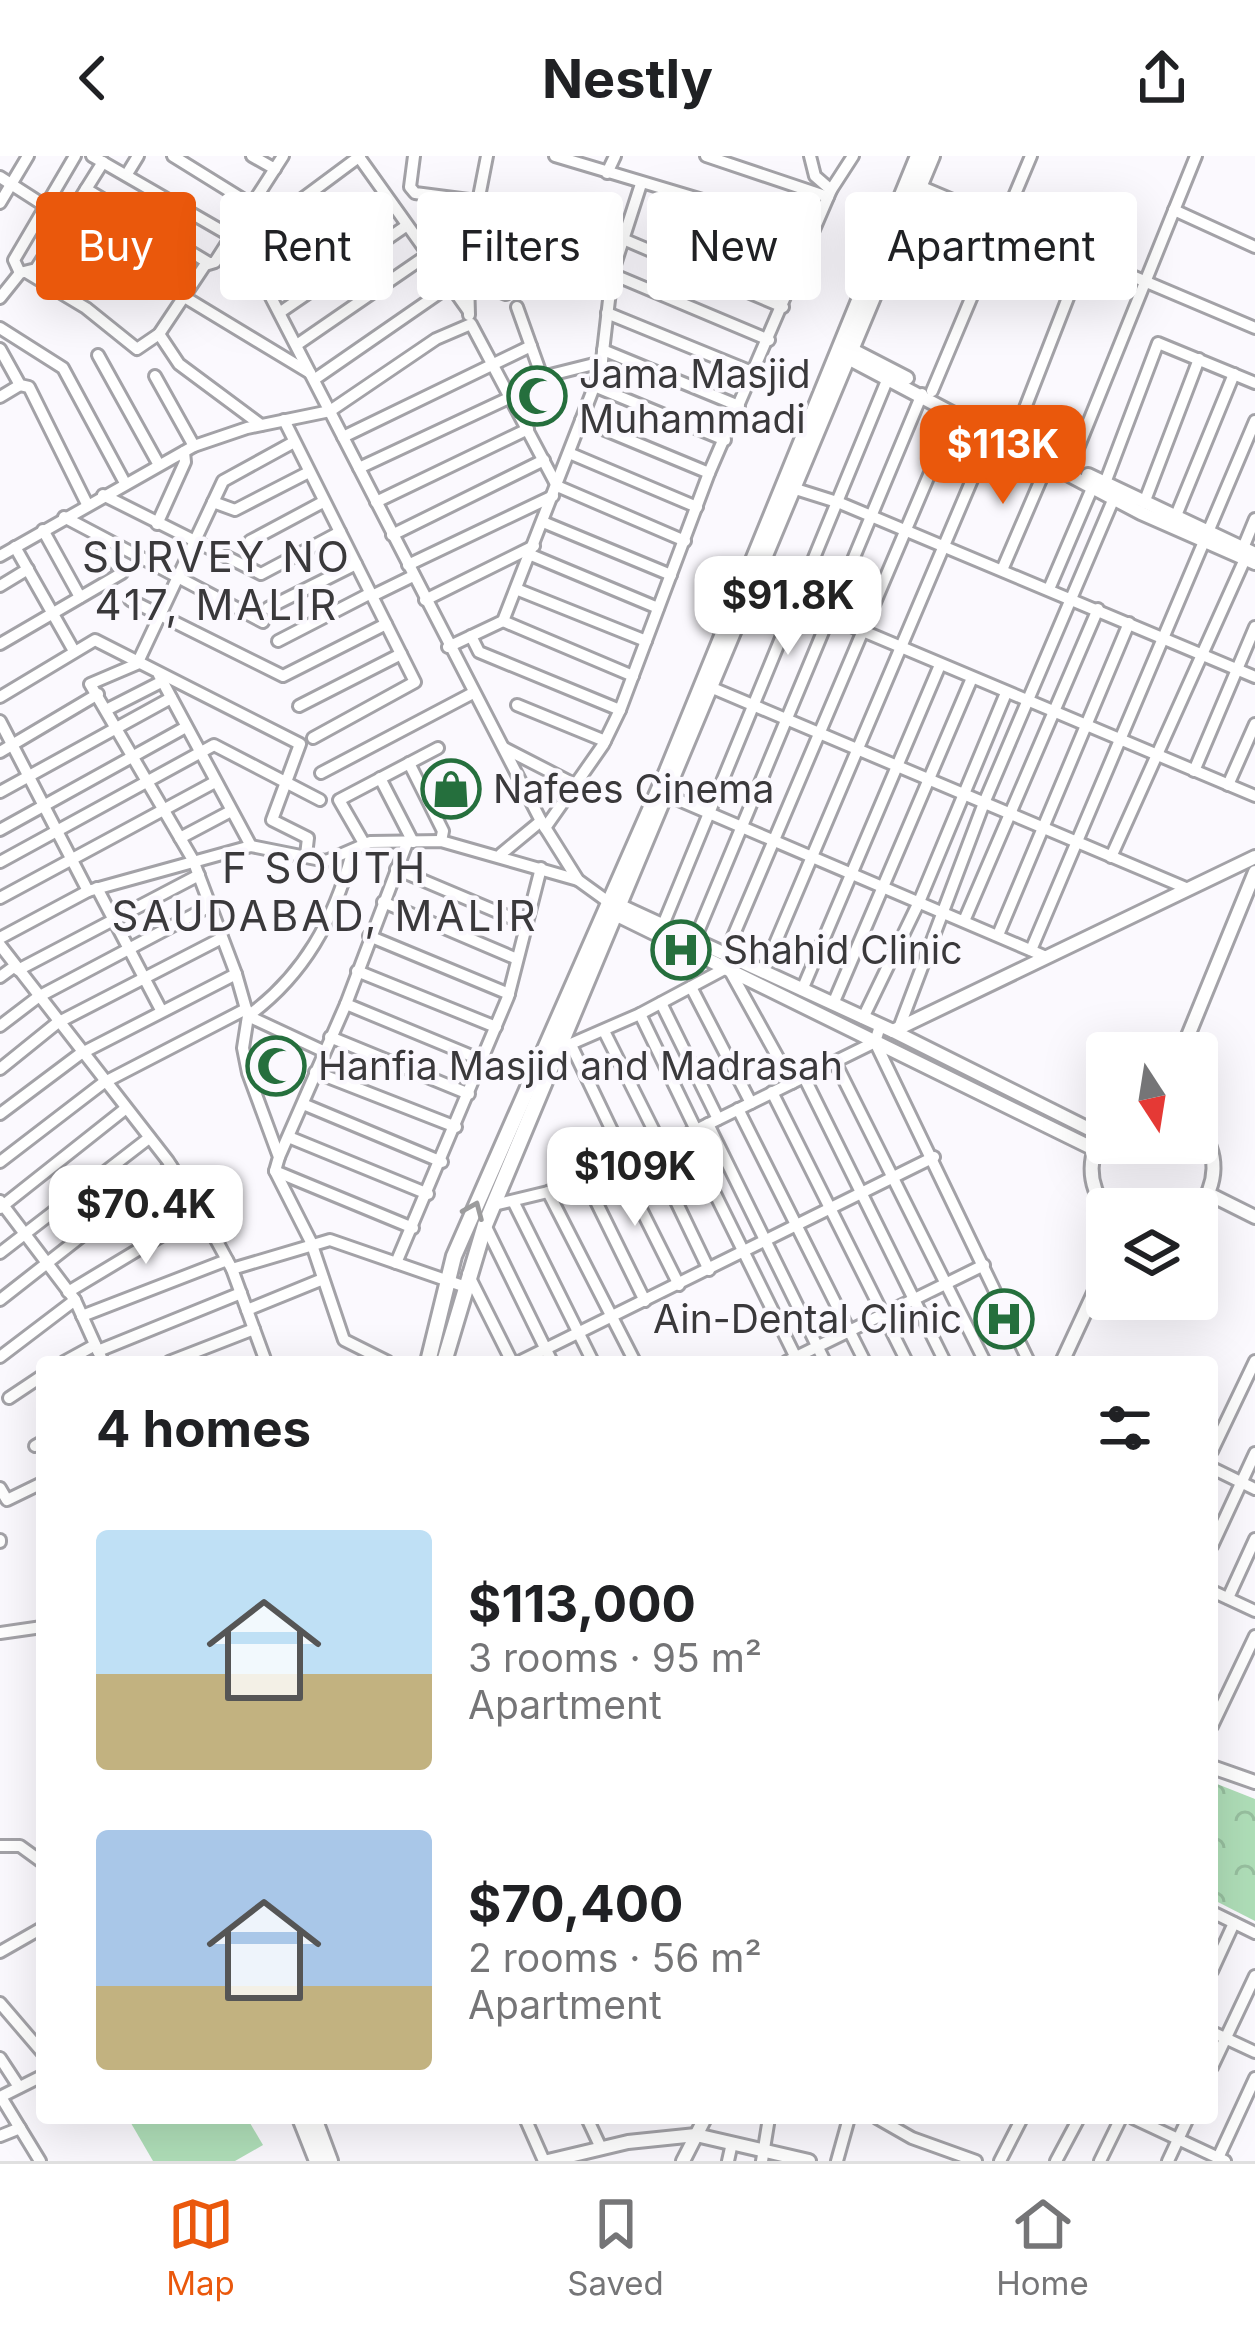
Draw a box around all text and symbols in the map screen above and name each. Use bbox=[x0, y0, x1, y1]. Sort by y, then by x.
icon: back bbox=[60, 45, 126, 111]
icon: share bbox=[1129, 45, 1195, 111]
text: Nestly bbox=[542, 46, 713, 111]
chip: Buy bbox=[36, 192, 196, 300]
chip: Rent bbox=[220, 192, 393, 300]
chip: Filters bbox=[417, 192, 623, 300]
chip: New bbox=[647, 192, 821, 300]
chip: Apartment bbox=[845, 192, 1137, 300]
place label: Jama Masjid Muhammadi bbox=[579, 350, 811, 442]
mosque icon: Jama Masjid Muhammadi bbox=[506, 365, 568, 427]
pin: $113K bbox=[919, 405, 1087, 507]
text: $113K bbox=[947, 420, 1059, 467]
district label: SURVEY NO 417, MALIR bbox=[82, 531, 352, 630]
pin: $91.8K bbox=[690, 556, 886, 658]
text: $91.8K bbox=[721, 571, 855, 618]
shop icon: Nafees Cinema bbox=[420, 758, 482, 820]
place label: Nafees Cinema bbox=[493, 765, 774, 812]
district label: F SOUTH SAUDABAD, MALIR bbox=[111, 842, 539, 941]
hospital icon: Shahid Clinic bbox=[650, 919, 712, 981]
place label: Shahid Clinic bbox=[723, 926, 962, 973]
north arrow bbox=[1086, 1032, 1218, 1164]
map controls bbox=[1086, 1032, 1218, 1320]
mosque icon: Hanfia Masjid and Madrasah bbox=[245, 1035, 307, 1097]
place label: Hanfia Masjid and Madrasah bbox=[318, 1042, 843, 1089]
pin: $109K bbox=[551, 1127, 719, 1229]
text: $109K bbox=[574, 1142, 696, 1189]
pin: $70.4K bbox=[48, 1165, 244, 1267]
text: $70.4K bbox=[76, 1180, 216, 1227]
button: layers bbox=[1086, 1188, 1218, 1320]
one-way arrow bbox=[459, 1201, 483, 1223]
hospital icon: Ain-Dental Clinic bbox=[973, 1288, 1035, 1350]
place label: Ain-Dental Clinic bbox=[653, 1295, 962, 1342]
icon: filters bbox=[1092, 1395, 1158, 1461]
text: 4 homes bbox=[96, 1398, 311, 1459]
text: $113,000 bbox=[468, 1573, 696, 1634]
icon: home bbox=[192, 1578, 336, 1722]
text: 3 rooms · 95 m² bbox=[468, 1634, 762, 1681]
text: Apartment bbox=[468, 1681, 662, 1728]
text: $70,400 bbox=[468, 1873, 683, 1934]
icon: home bbox=[192, 1878, 336, 2022]
text: 2 rooms · 56 m² bbox=[468, 1934, 762, 1981]
text: Apartment bbox=[468, 1981, 662, 2028]
tab: Map bbox=[166, 2191, 235, 2303]
tab: Saved bbox=[567, 2191, 664, 2303]
tab: Home bbox=[996, 2191, 1089, 2303]

